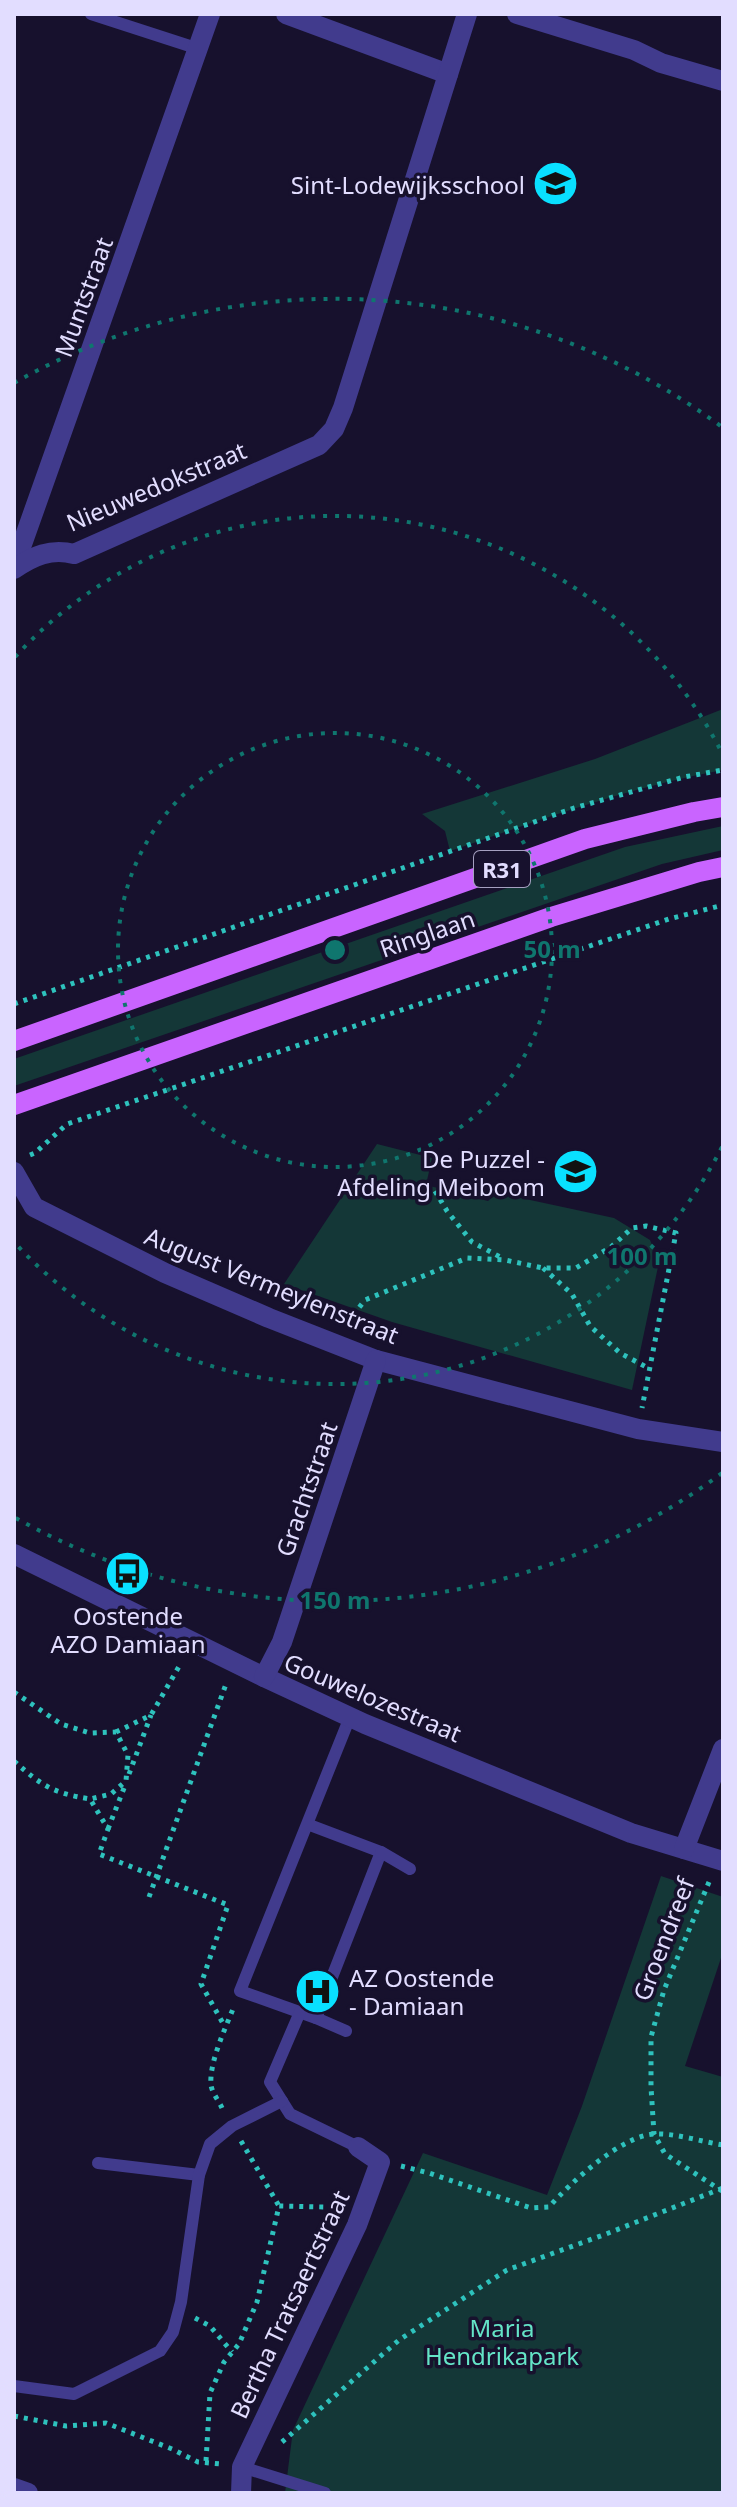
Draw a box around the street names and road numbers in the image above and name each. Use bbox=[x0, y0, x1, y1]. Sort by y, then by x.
street label: Muntstraat bbox=[46, 232, 120, 362]
street label: Nieuwedokstraat bbox=[61, 433, 251, 539]
road number: R31 bbox=[474, 851, 530, 887]
street label: Ringlaan bbox=[375, 901, 479, 965]
street label: August Vermeylenstraat bbox=[140, 1219, 404, 1351]
street label: Grachtstraat bbox=[268, 1417, 345, 1561]
street label: Gouwelozestraat bbox=[279, 1645, 467, 1749]
street label: Groendreef bbox=[624, 1871, 702, 2005]
street label: Bertha Tratsaertstraat bbox=[222, 2184, 357, 2423]

